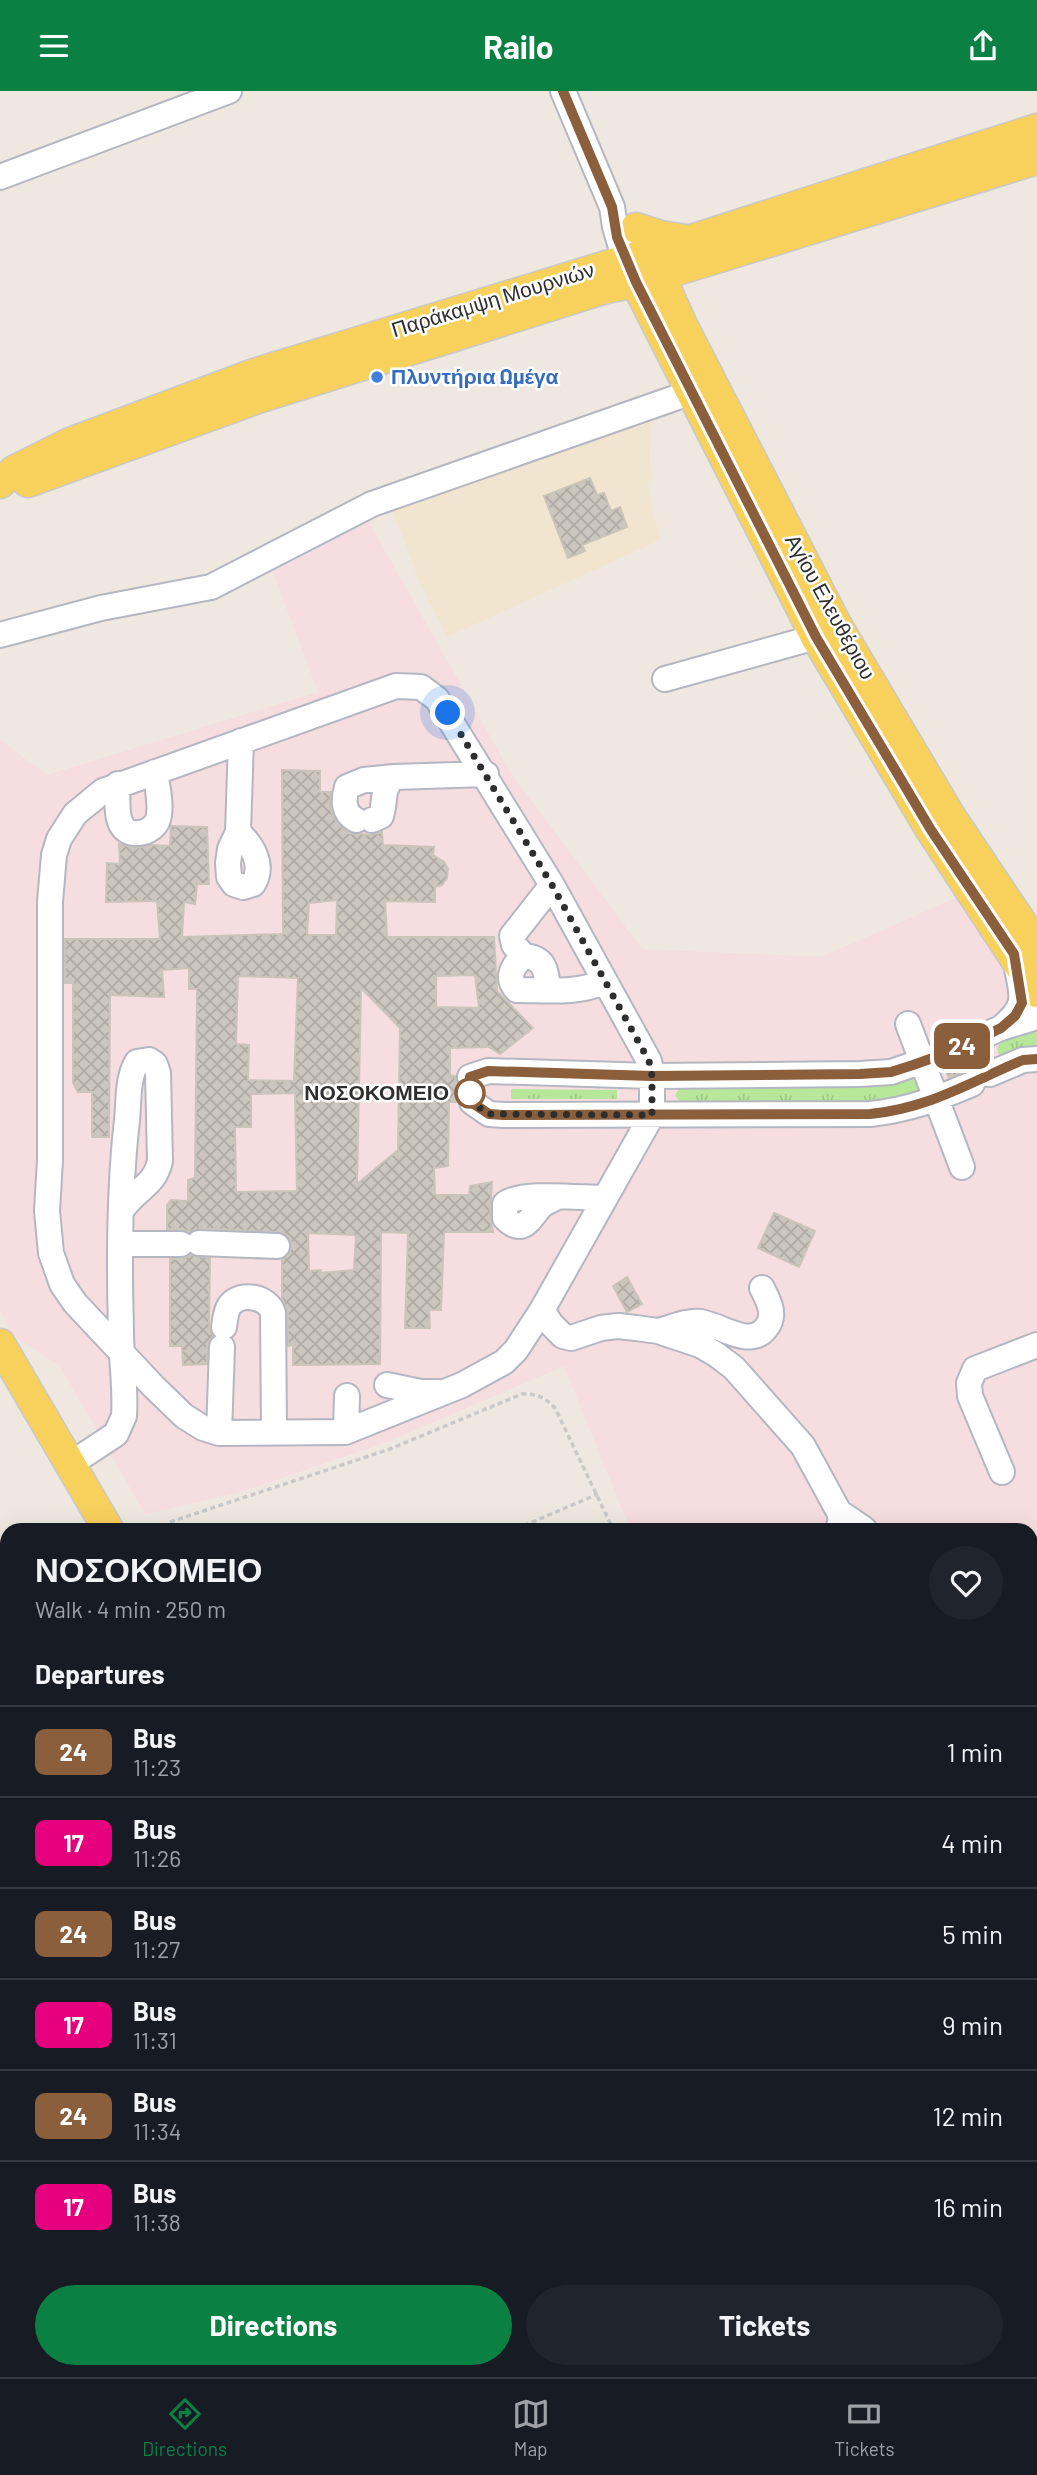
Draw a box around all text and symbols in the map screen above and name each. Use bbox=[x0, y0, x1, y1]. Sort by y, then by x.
icon: menu bbox=[35, 27, 73, 65]
text: Railo bbox=[483, 27, 554, 65]
icon: share bbox=[964, 27, 1002, 65]
street label: Παράκαμψη Μουρνιών bbox=[388, 256, 597, 341]
place label: Πλυντήρια Ωμέγα bbox=[391, 363, 559, 388]
marker: Πλυντήρια Ωμέγα bbox=[369, 369, 385, 385]
street label: Αγίου Ελευθέριου bbox=[781, 529, 882, 683]
your location bbox=[430, 695, 465, 730]
line badge: 24 bbox=[930, 1023, 993, 1069]
text: 24 bbox=[948, 1031, 976, 1060]
marker: ΝΟΣΟΚΟΜΕΙΟ bbox=[455, 1078, 485, 1108]
place label: ΝΟΣΟΚΟΜΕΙΟ bbox=[304, 1079, 449, 1104]
button: heart bbox=[929, 1546, 1003, 1620]
text: ΝΟΣΟΚΟΜΕΙΟ bbox=[35, 1549, 262, 1589]
text: Walk · 4 min · 250 m bbox=[35, 1595, 226, 1623]
text: Departures bbox=[35, 1658, 165, 1689]
text: Bus bbox=[133, 1722, 176, 1753]
text: 1 min bbox=[947, 1736, 1003, 1767]
text: 24 bbox=[60, 1737, 87, 1766]
text: 11:23 bbox=[133, 1753, 181, 1781]
text: Bus bbox=[133, 1813, 176, 1844]
text: 4 min bbox=[941, 1827, 1003, 1858]
text: 17 bbox=[63, 1828, 84, 1857]
text: 11:26 bbox=[133, 1844, 181, 1872]
text: Bus bbox=[133, 1904, 176, 1935]
text: 5 min bbox=[942, 1918, 1003, 1949]
text: 24 bbox=[60, 1919, 87, 1948]
text: 11:27 bbox=[133, 1935, 180, 1963]
text: Bus bbox=[133, 1995, 176, 2026]
text: 9 min bbox=[942, 2009, 1003, 2040]
text: 17 bbox=[63, 2010, 84, 2039]
text: 11:31 bbox=[133, 2026, 177, 2054]
text: Bus bbox=[133, 2086, 176, 2117]
text: 12 min bbox=[933, 2100, 1003, 2131]
text: 24 bbox=[60, 2101, 87, 2130]
text: 11:34 bbox=[133, 2117, 181, 2145]
text: Bus bbox=[133, 2177, 176, 2208]
text: 16 min bbox=[933, 2191, 1003, 2222]
text: 17 bbox=[63, 2192, 84, 2221]
text: 11:38 bbox=[133, 2208, 181, 2236]
button: Directions bbox=[35, 2285, 512, 2365]
button: Tickets bbox=[526, 2285, 1003, 2365]
tab: Directions bbox=[142, 2395, 227, 2460]
tab: Map bbox=[512, 2395, 550, 2460]
tab: Tickets bbox=[834, 2395, 895, 2460]

